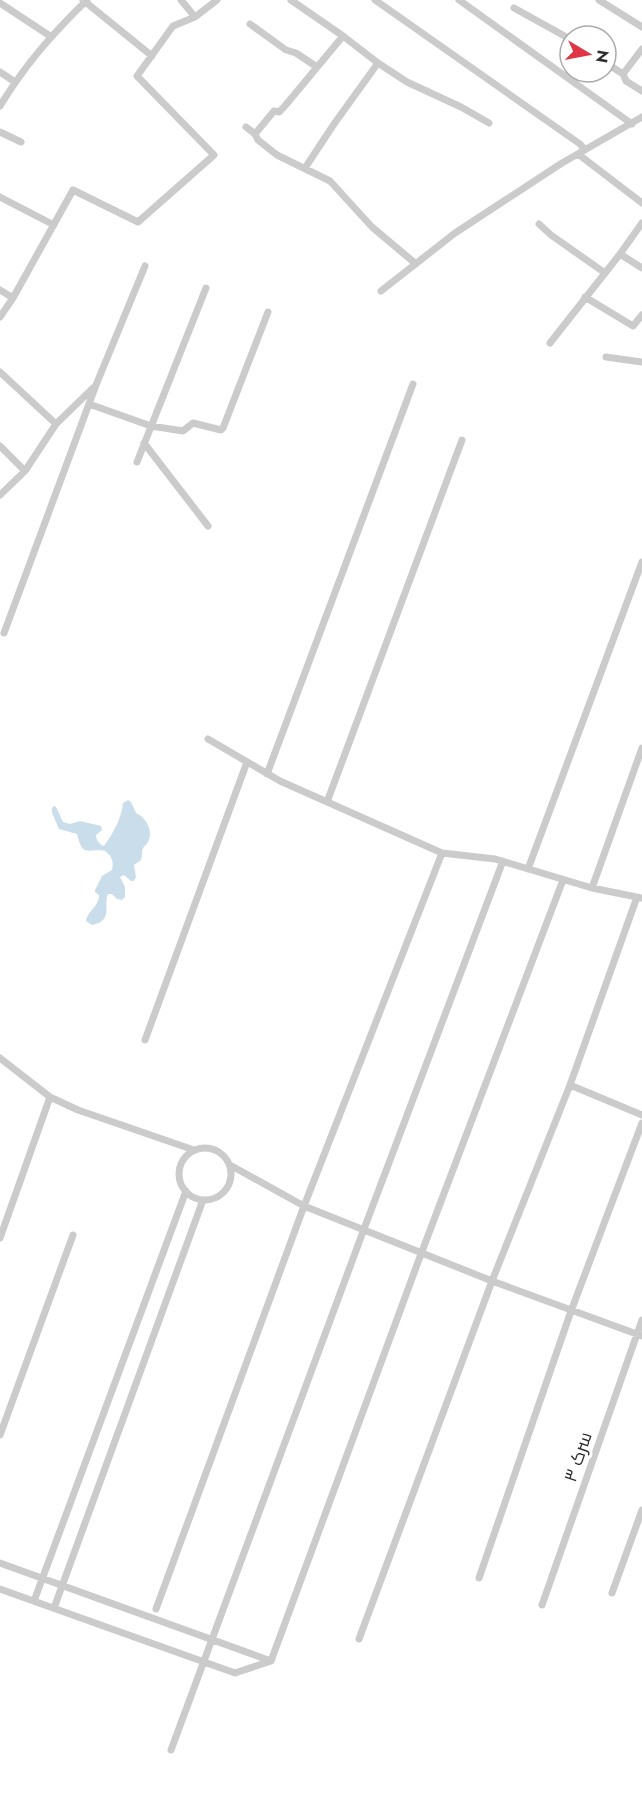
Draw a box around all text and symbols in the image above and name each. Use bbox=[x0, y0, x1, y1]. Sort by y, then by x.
north arrow bbox=[558, 24, 618, 84]
text: N bbox=[590, 48, 615, 65]
street label: سرک ۳ bbox=[557, 1428, 599, 1486]

